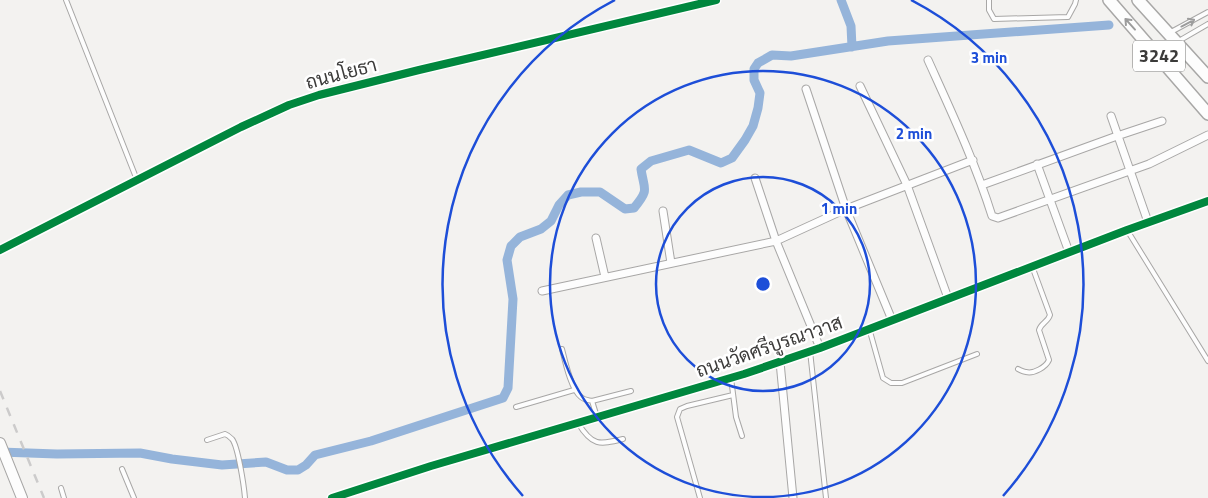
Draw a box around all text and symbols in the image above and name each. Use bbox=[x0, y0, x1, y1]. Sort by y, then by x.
one-way arrow bbox=[1124, 17, 1136, 30]
one-way arrow bbox=[1181, 18, 1196, 28]
road number: 3242 bbox=[1133, 40, 1185, 72]
text: 3 min bbox=[971, 46, 1007, 69]
street label: ถนนโยธา bbox=[302, 49, 380, 96]
text: 2 min bbox=[896, 122, 932, 145]
text: 1 min bbox=[821, 197, 857, 220]
centre of rings bbox=[754, 275, 772, 293]
street label: ถนนวัดศรีบูรณาวาส bbox=[692, 307, 846, 384]

